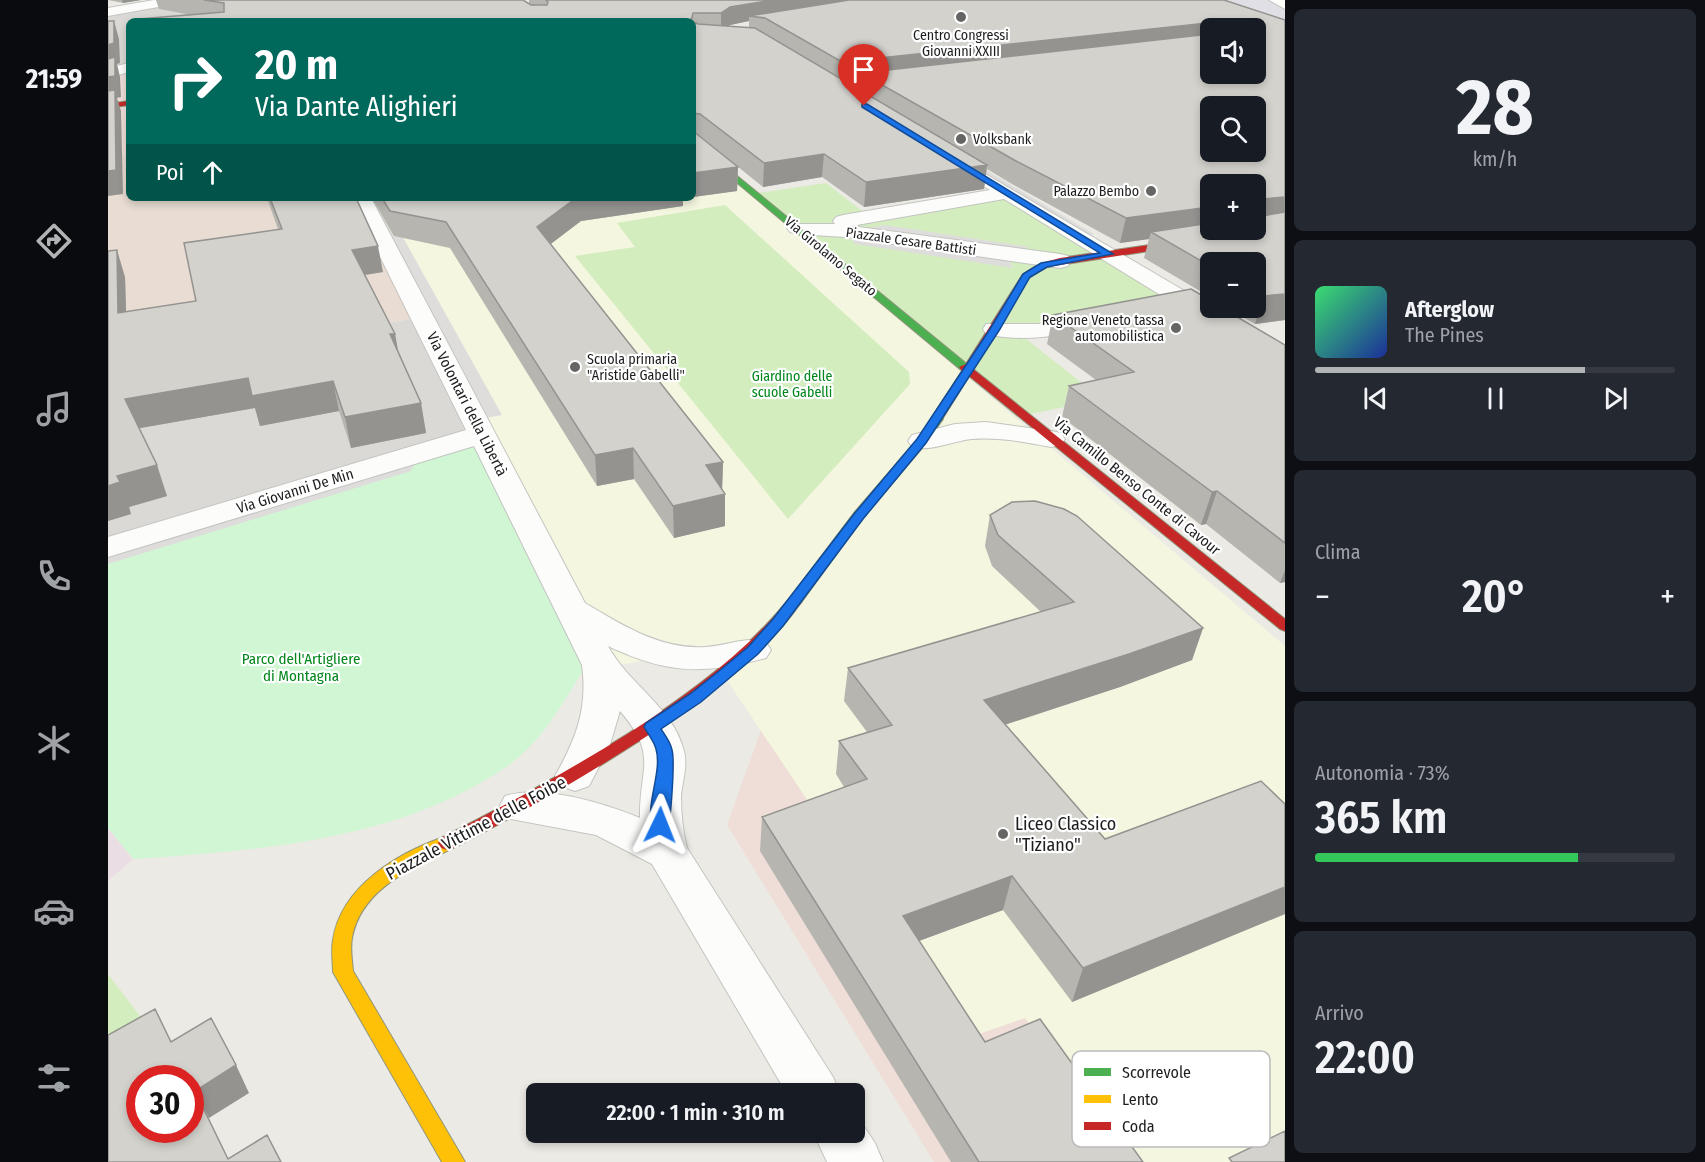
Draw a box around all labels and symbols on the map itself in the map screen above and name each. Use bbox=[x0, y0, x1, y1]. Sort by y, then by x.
marker: Centro Congressi Giovanni XXIII bbox=[954, 10, 968, 24]
place label: Centro Congressi Giovanni XXIII bbox=[913, 27, 1009, 60]
pin bbox=[838, 44, 889, 106]
place label: Volksbank bbox=[973, 131, 1032, 148]
marker: Volksbank bbox=[954, 132, 968, 146]
place label: Palazzo Bembo bbox=[1053, 183, 1139, 200]
marker: Palazzo Bembo bbox=[1144, 184, 1158, 198]
street label: Via Girolamo Segato bbox=[781, 213, 880, 300]
street label: Piazzale Cesare Battisti bbox=[845, 224, 977, 259]
place label: Regione Veneto tassa automobilistica bbox=[1042, 312, 1164, 345]
marker: Regione Veneto tassa automobilistica bbox=[1169, 321, 1183, 335]
street label: Via Volontari della Libertà bbox=[423, 329, 511, 479]
place label: Scuola primaria "Aristide Gabelli" bbox=[587, 351, 685, 384]
marker: Scuola primaria "Aristide Gabelli" bbox=[568, 360, 582, 374]
park label: Giardino delle scuole Gabelli bbox=[752, 368, 832, 401]
street label: Via Camillo Benso Conte di Cavour bbox=[1050, 413, 1225, 559]
street label: Via Giovanni De Min bbox=[234, 465, 356, 517]
park label: Parco dell'Artigliere di Montagna bbox=[242, 650, 360, 685]
street label: Piazzale Vittime delle Foibe bbox=[382, 771, 570, 885]
position arrow bbox=[628, 793, 692, 857]
place label: Liceo Classico "Tiziano" bbox=[1015, 813, 1116, 856]
marker: Liceo Classico "Tiziano" bbox=[996, 827, 1010, 841]
legend bbox=[1072, 1051, 1270, 1147]
text: Scorrevole bbox=[1122, 1063, 1191, 1082]
speed limit sign: 30 bbox=[126, 1065, 204, 1143]
text: Lento bbox=[1122, 1090, 1158, 1109]
text: Coda bbox=[1122, 1117, 1155, 1136]

